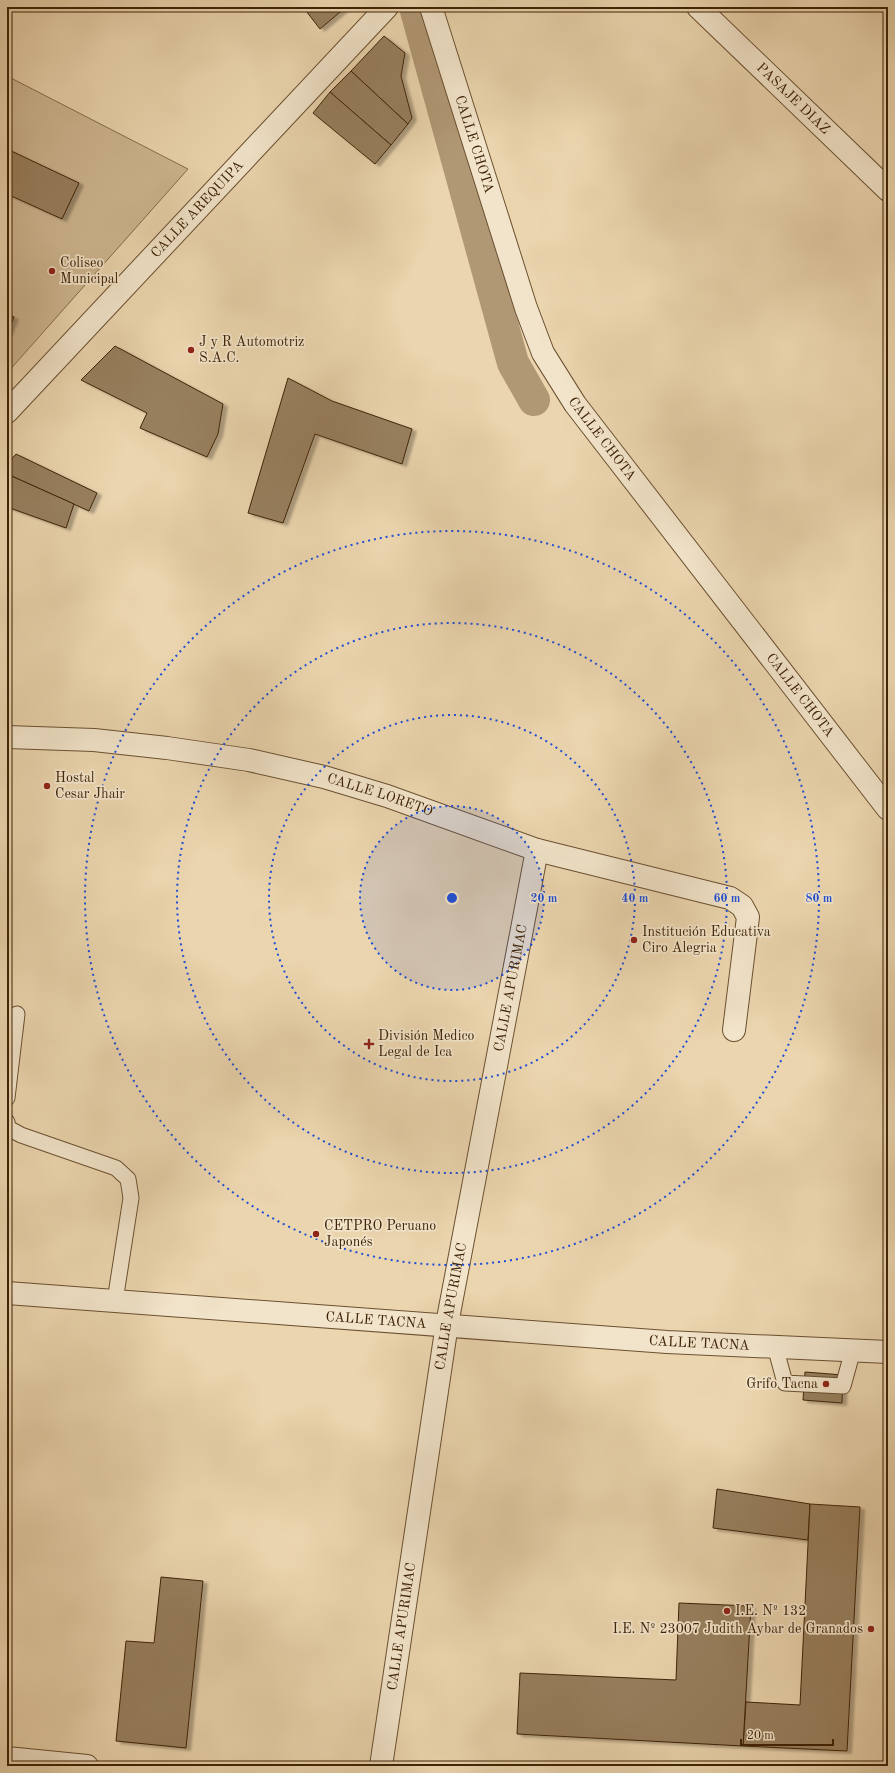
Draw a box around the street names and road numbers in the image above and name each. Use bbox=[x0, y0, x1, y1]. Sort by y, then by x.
street label: PASAJE DIAZ bbox=[754, 60, 832, 137]
street label: CALLE CHOTA bbox=[452, 94, 496, 195]
street label: CALLE AREQUIPA bbox=[148, 158, 246, 261]
street label: CALLE CHOTA bbox=[565, 395, 639, 484]
street label: CALLE CHOTA bbox=[763, 651, 837, 740]
street label: CALLE LORETO bbox=[325, 771, 435, 819]
street label: CALLE APURIMAC bbox=[492, 923, 530, 1053]
street label: CALLE APURIMAC bbox=[433, 1241, 469, 1371]
street label: CALLE TACNA bbox=[325, 1310, 427, 1331]
street label: CALLE TACNA bbox=[648, 1334, 750, 1353]
street label: CALLE APURIMAC bbox=[385, 1562, 418, 1692]

